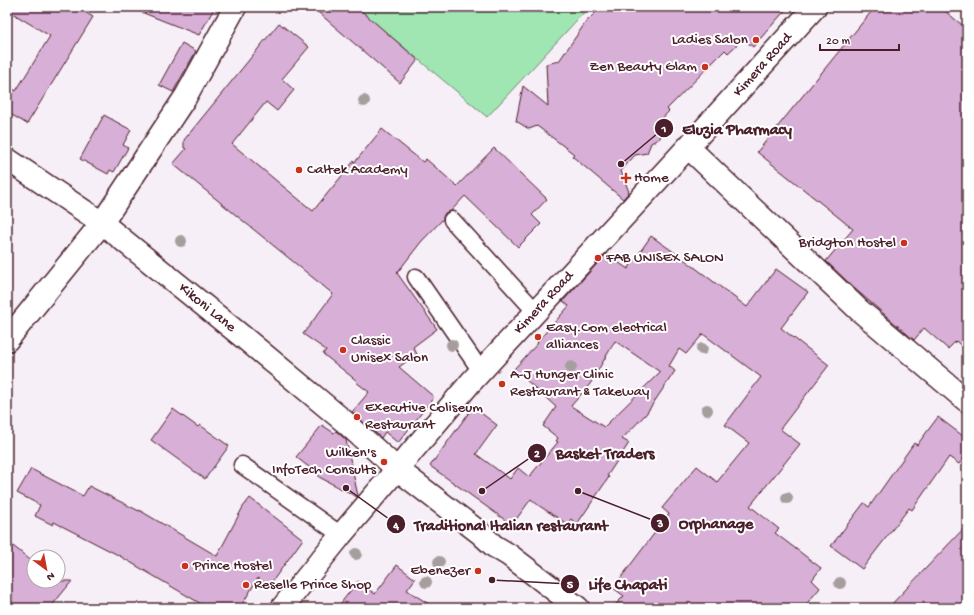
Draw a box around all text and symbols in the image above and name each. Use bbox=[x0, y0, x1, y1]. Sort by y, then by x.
scale bar bbox=[820, 26, 899, 52]
street label: Kimera Road bbox=[730, 28, 797, 101]
place label: Ladies Salon bbox=[672, 31, 748, 49]
marker: Ladies Salon bbox=[751, 35, 761, 45]
text: 20 m bbox=[826, 35, 851, 49]
place label: Zen Beauty Glam bbox=[589, 58, 697, 76]
marker: Zen Beauty Glam bbox=[700, 62, 710, 72]
callout: Eluzia Pharmacy bbox=[654, 114, 800, 142]
text: Eluzia Pharmacy bbox=[682, 122, 792, 141]
text: 1 bbox=[661, 123, 667, 137]
place label: Caltek Academy bbox=[307, 161, 408, 179]
marker: Caltek Academy bbox=[294, 165, 304, 175]
place label: Home bbox=[634, 169, 669, 187]
marker: Home bbox=[621, 173, 631, 183]
place label: Bridgton Hostel bbox=[798, 234, 896, 252]
marker: Bridgton Hostel bbox=[899, 238, 909, 248]
place label: FAB UNISEX SALON bbox=[605, 249, 724, 267]
marker: FAB UNISEX SALON bbox=[593, 253, 603, 263]
street label: Kimera Road bbox=[510, 267, 579, 338]
street label: Kikoni Lane bbox=[175, 279, 240, 337]
place label: Easy.Com electrical alliances bbox=[546, 319, 667, 354]
place label: Classic Unisex Salon bbox=[351, 332, 428, 367]
marker: Easy.Com electrical alliances bbox=[533, 332, 543, 342]
marker: Classic Unisex Salon bbox=[338, 345, 348, 355]
place label: A-J Hunger Clinic Restaurant & Takeway bbox=[510, 366, 650, 401]
marker: A-J Hunger Clinic Restaurant & Takeway bbox=[497, 379, 507, 389]
place label: Executive Coliseum Restaurant bbox=[365, 399, 483, 434]
marker: Executive Coliseum Restaurant bbox=[352, 412, 362, 422]
callout: Basket Traders bbox=[527, 439, 662, 467]
place label: Wilken's InfoTech Consults bbox=[272, 444, 376, 479]
text: Basket Traders bbox=[555, 446, 655, 465]
text: 2 bbox=[534, 448, 540, 462]
marker: Wilken's InfoTech Consults bbox=[379, 457, 389, 467]
callout: Orphanage bbox=[650, 509, 761, 537]
callout: Traditional Italian restaurant bbox=[386, 510, 616, 538]
text: Orphanage bbox=[679, 516, 754, 535]
text: Traditional Italian restaurant bbox=[412, 518, 609, 537]
text: 3 bbox=[656, 518, 663, 532]
text: 4 bbox=[392, 520, 399, 534]
north arrow bbox=[26, 549, 66, 589]
place label: Prince Hostel bbox=[192, 557, 272, 575]
marker: Prince Hostel bbox=[180, 561, 190, 571]
place label: Ebenezer bbox=[410, 562, 472, 580]
marker: Ebenezer bbox=[473, 566, 483, 576]
text: N bbox=[44, 569, 56, 583]
callout: Life Chapati bbox=[560, 570, 675, 598]
place label: Reselle Prince Shop bbox=[254, 576, 372, 594]
text: Life Chapati bbox=[588, 576, 668, 596]
text: 5 bbox=[567, 579, 574, 593]
marker: Reselle Prince Shop bbox=[241, 580, 251, 590]

